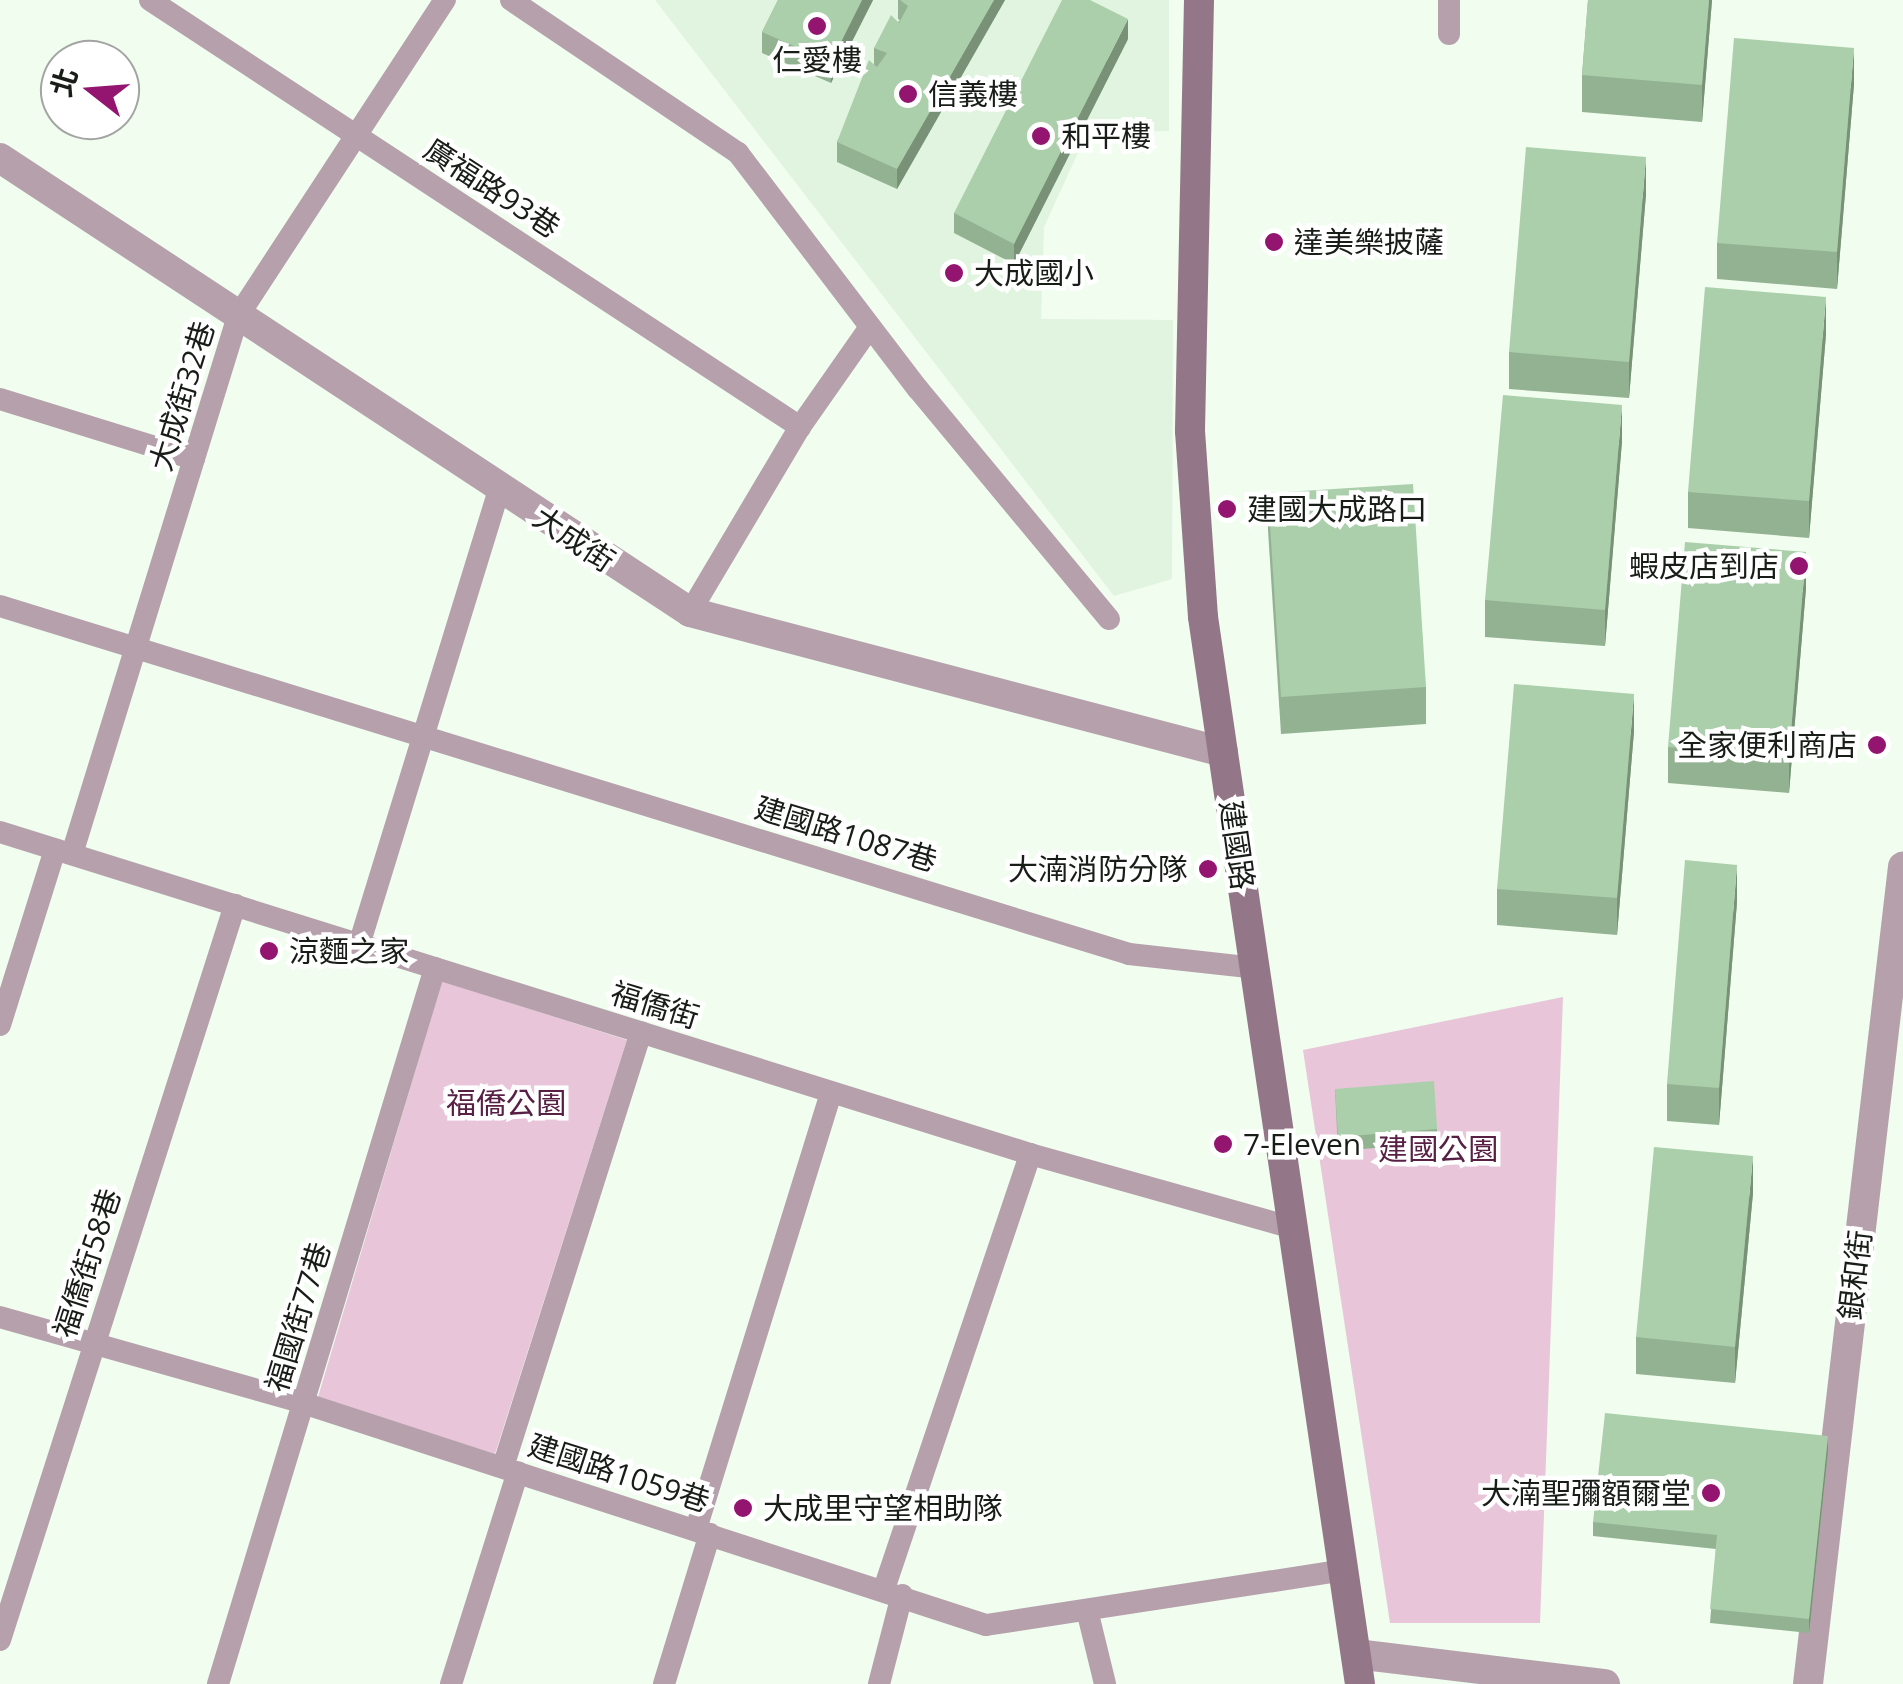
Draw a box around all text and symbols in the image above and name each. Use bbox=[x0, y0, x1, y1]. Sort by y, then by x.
marker: 仁愛樓 bbox=[806, 15, 828, 37]
north arrow bbox=[40, 40, 140, 140]
place label: 仁愛樓 bbox=[772, 42, 862, 78]
text: 北 bbox=[41, 63, 85, 101]
place label: 信義樓 bbox=[928, 76, 1018, 112]
marker: 信義樓 bbox=[897, 83, 919, 105]
place label: 和平樓 bbox=[1061, 118, 1151, 154]
marker: 和平樓 bbox=[1030, 125, 1052, 147]
street label: 廣福路93巷 bbox=[417, 131, 567, 245]
place label: 達美樂披薩 bbox=[1294, 224, 1444, 260]
marker: 達美樂披薩 bbox=[1263, 231, 1285, 253]
place label: 大成國小 bbox=[974, 255, 1094, 291]
marker: 大成國小 bbox=[943, 262, 965, 284]
street label: 大成街32巷 bbox=[142, 317, 222, 475]
place label: 建國大成路口 bbox=[1247, 491, 1427, 527]
marker: 建國大成路口 bbox=[1216, 498, 1238, 520]
street label: 大成街 bbox=[527, 499, 621, 579]
place label: 蝦皮店到店 bbox=[1629, 548, 1779, 584]
marker: 蝦皮店到店 bbox=[1788, 555, 1810, 577]
place label: 全家便利商店 bbox=[1677, 727, 1857, 763]
marker: 全家便利商店 bbox=[1866, 734, 1888, 756]
street label: 建國路1087巷 bbox=[751, 789, 941, 879]
street label: 建國路 bbox=[1213, 798, 1261, 892]
place label: 大湳消防分隊 bbox=[1008, 851, 1188, 887]
marker: 大湳消防分隊 bbox=[1197, 858, 1219, 880]
place label: 涼麵之家 bbox=[289, 933, 409, 969]
marker: 涼麵之家 bbox=[258, 940, 280, 962]
street label: 福僑街 bbox=[607, 975, 703, 1035]
park label: 福僑公園 bbox=[446, 1085, 566, 1121]
place label: 7-Eleven bbox=[1243, 1126, 1361, 1162]
park label: 建國公園 bbox=[1378, 1131, 1498, 1167]
marker: 7-Eleven bbox=[1212, 1133, 1234, 1155]
street label: 福僑街58巷 bbox=[46, 1184, 128, 1342]
street label: 銀和街 bbox=[1832, 1228, 1878, 1322]
street label: 福國街77巷 bbox=[258, 1238, 338, 1396]
street label: 建國路1059巷 bbox=[524, 1427, 714, 1519]
place label: 大湳聖彌額爾堂 bbox=[1481, 1475, 1691, 1511]
marker: 大湳聖彌額爾堂 bbox=[1700, 1482, 1722, 1504]
place label: 大成里守望相助隊 bbox=[763, 1490, 1003, 1526]
marker: 大成里守望相助隊 bbox=[732, 1497, 754, 1519]

